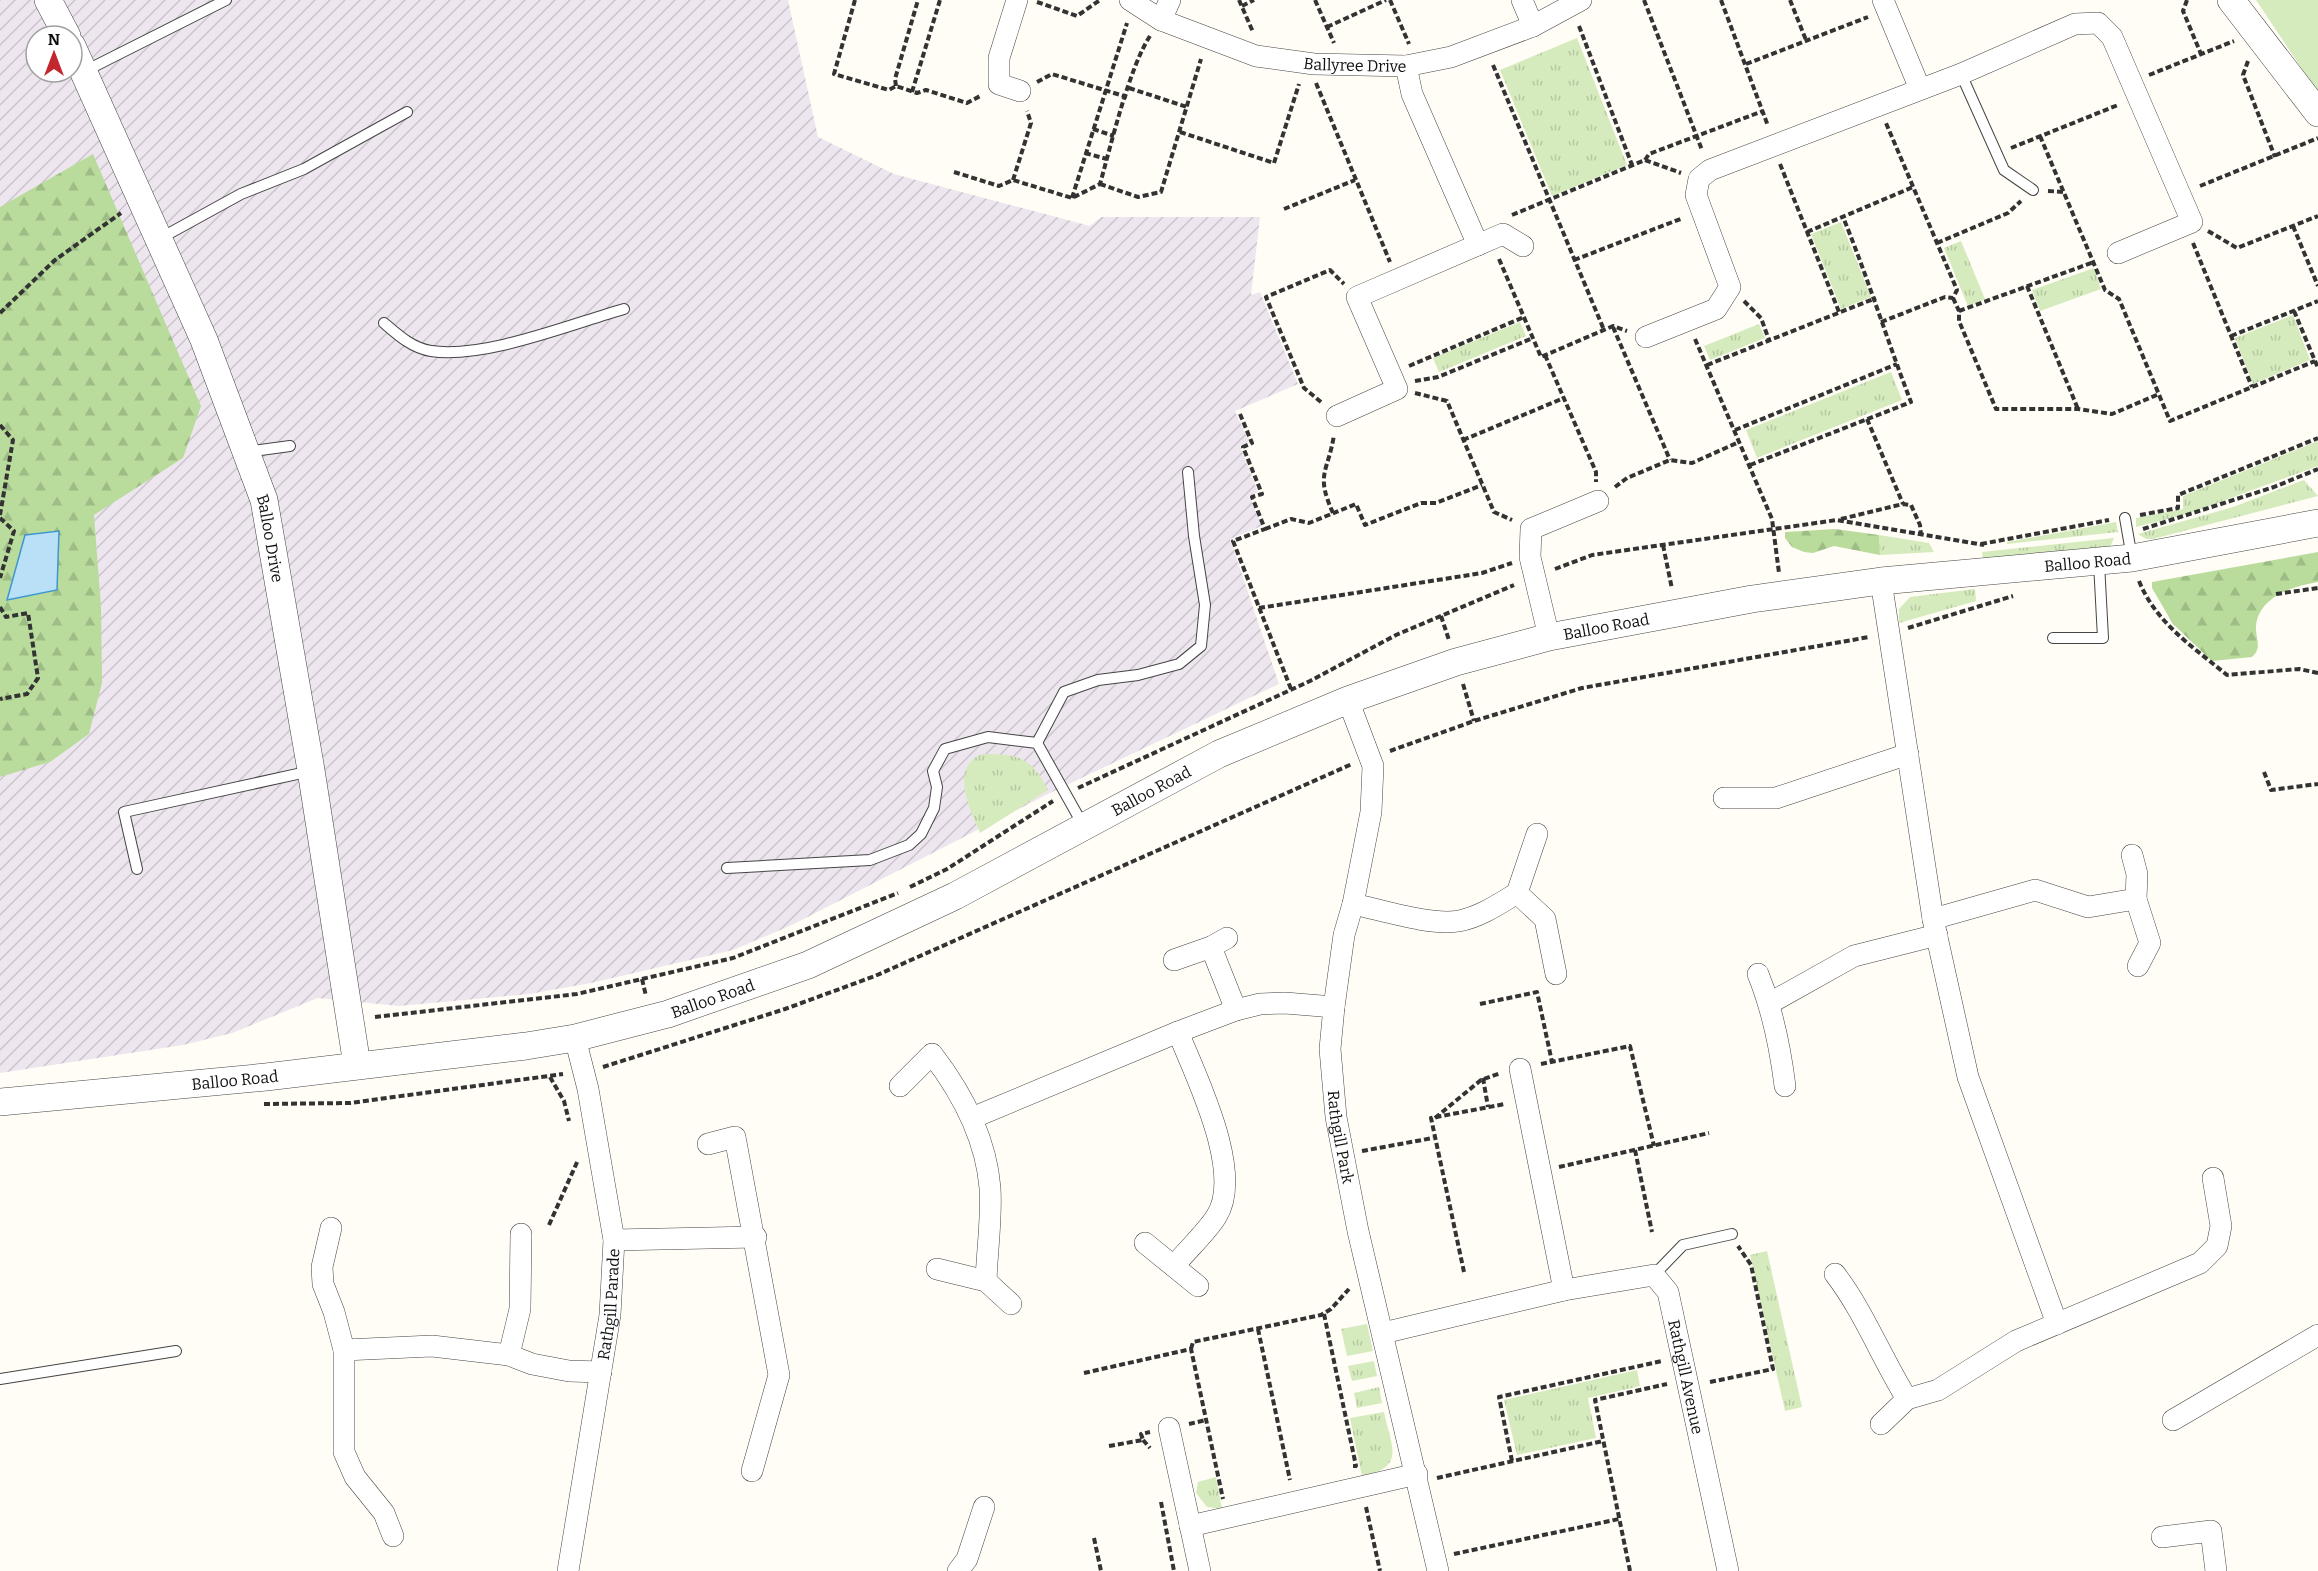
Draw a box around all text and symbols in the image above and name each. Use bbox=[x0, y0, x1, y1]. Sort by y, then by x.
north arrow bbox=[24, 24, 84, 84]
text: N bbox=[48, 30, 60, 49]
street label: Ballyree Drive bbox=[1302, 53, 1407, 76]
street label: Balloo Drive bbox=[253, 491, 288, 584]
street label: Balloo Road bbox=[2043, 549, 2132, 576]
street label: Balloo Road bbox=[1562, 609, 1651, 644]
street label: Balloo Road bbox=[1108, 761, 1194, 820]
street label: Balloo Road bbox=[668, 975, 757, 1022]
street label: Balloo Road bbox=[191, 1066, 280, 1093]
street label: Rathgill Park bbox=[1324, 1089, 1358, 1185]
street label: Rathgill Parade bbox=[593, 1248, 623, 1361]
street label: Rathgill Avenue bbox=[1665, 1318, 1708, 1436]

